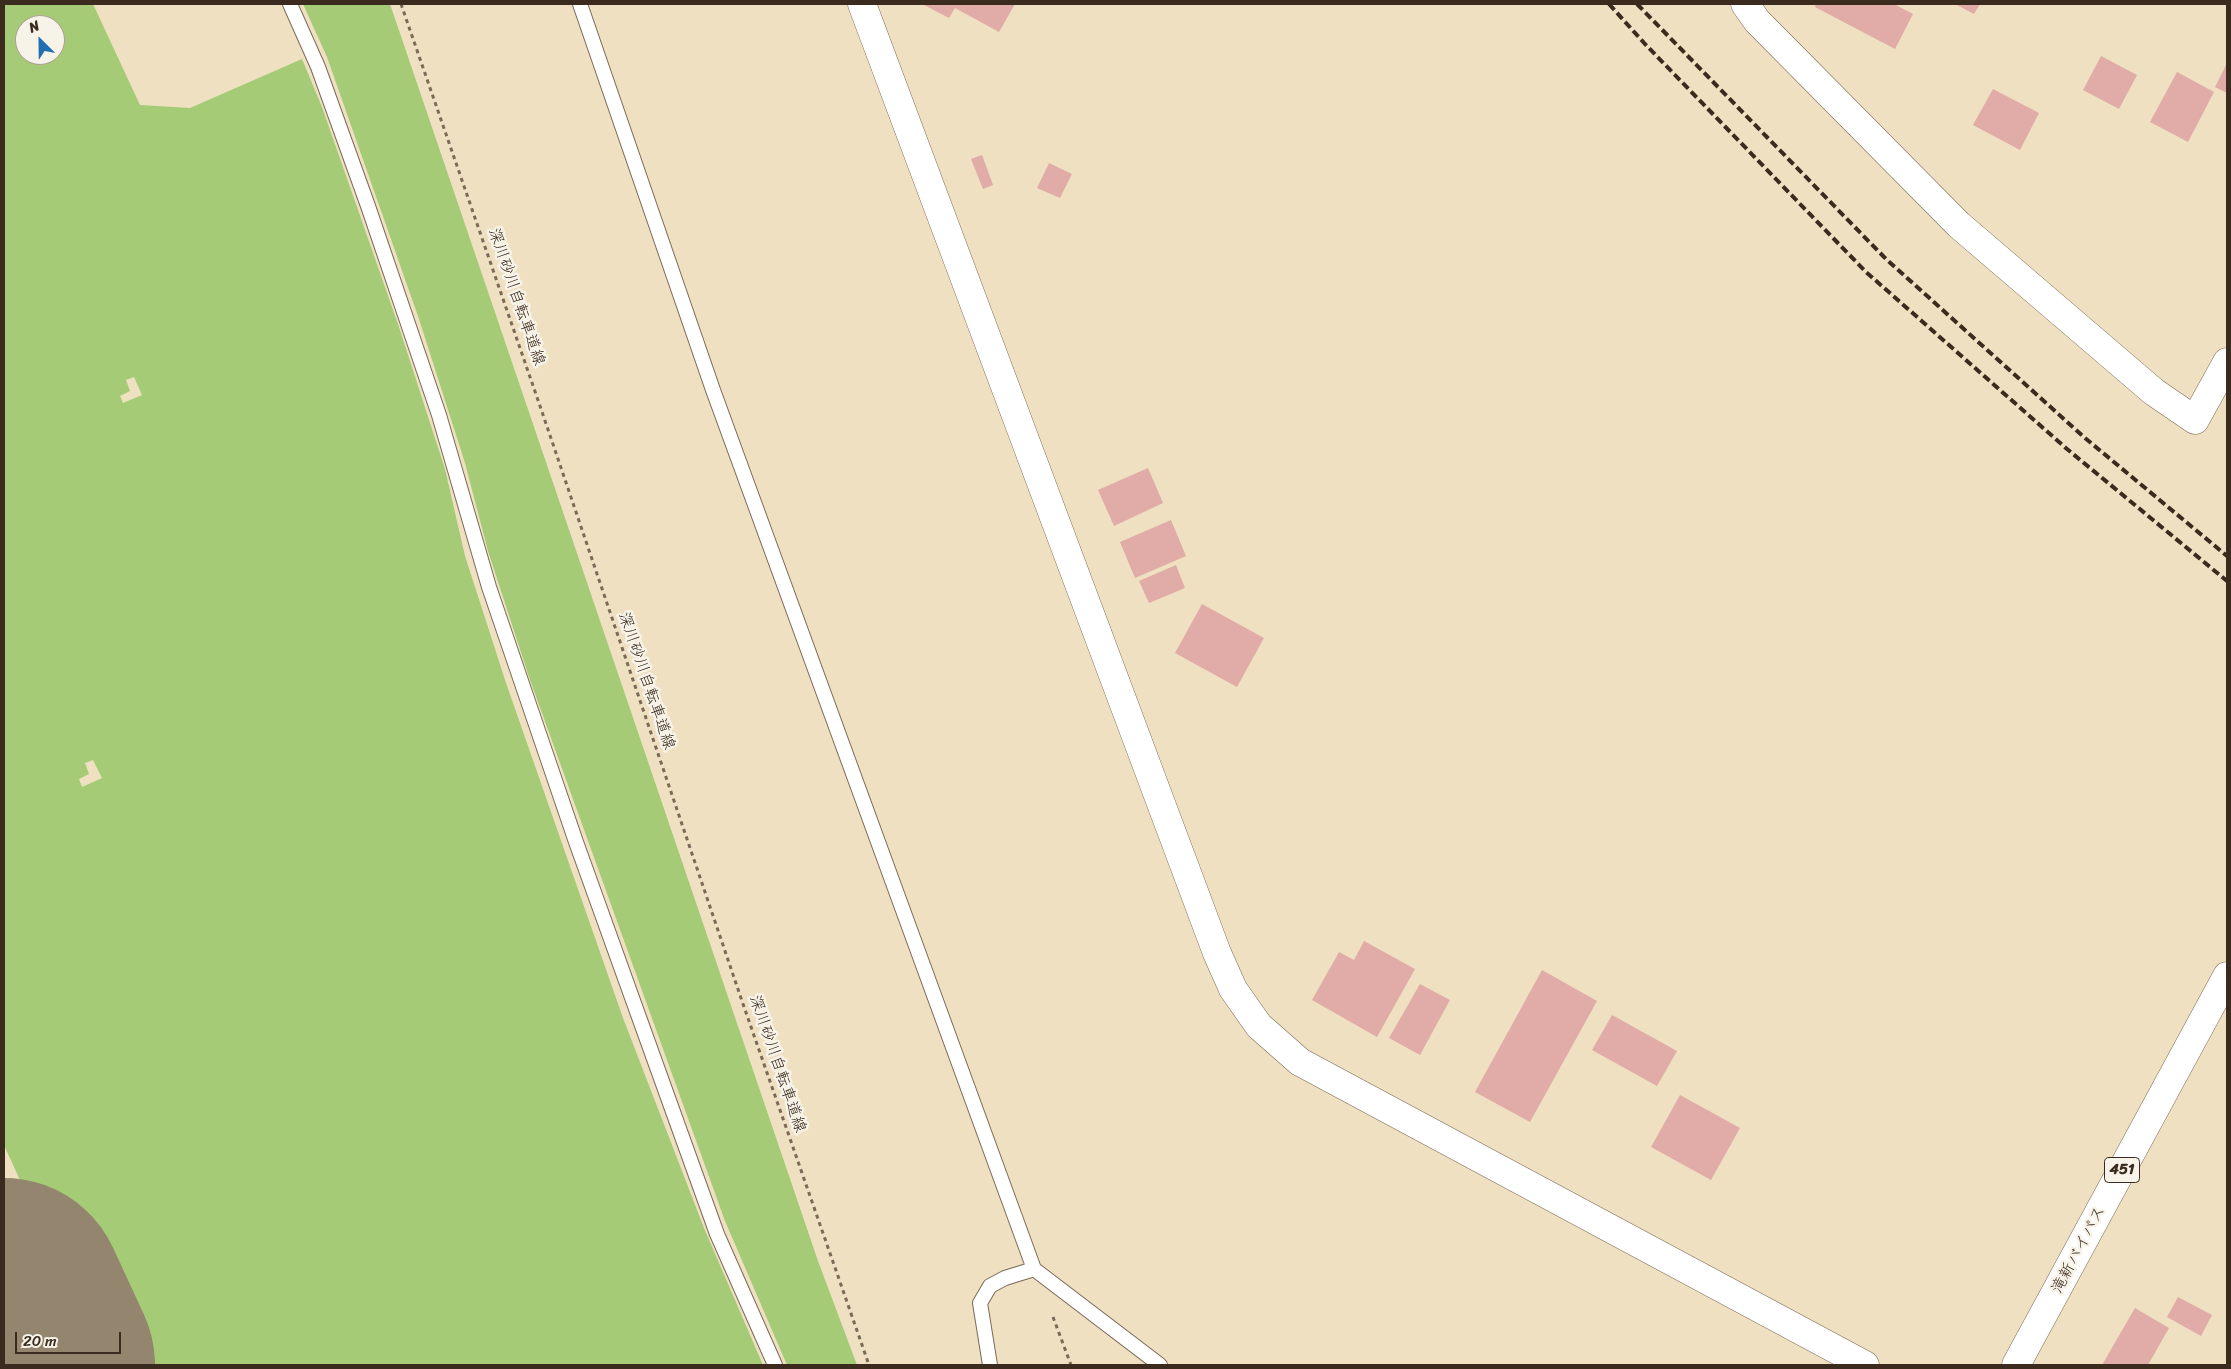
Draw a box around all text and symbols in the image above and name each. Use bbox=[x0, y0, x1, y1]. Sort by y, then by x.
text: N bbox=[25, 13, 44, 40]
north arrow bbox=[15, 15, 65, 65]
street label: 深川砂川自転車道線 bbox=[483, 226, 549, 368]
street label: 深川砂川自転車道線 bbox=[613, 610, 679, 752]
street label: 深川砂川自転車道線 bbox=[744, 993, 810, 1135]
road number: 451 bbox=[2104, 1158, 2140, 1182]
street label: 滝新バイパス bbox=[2048, 1203, 2110, 1297]
scale bar bbox=[18, 1322, 124, 1354]
text: 20 m bbox=[23, 1328, 57, 1354]

